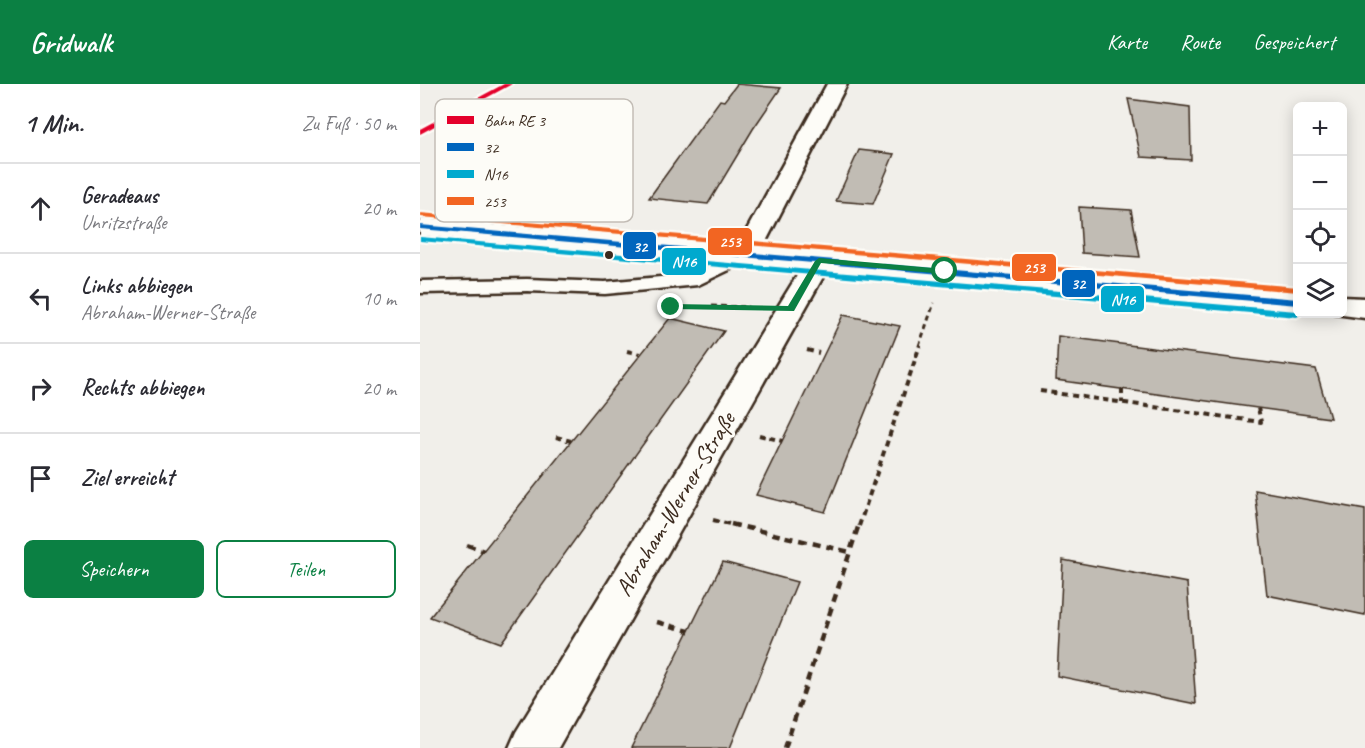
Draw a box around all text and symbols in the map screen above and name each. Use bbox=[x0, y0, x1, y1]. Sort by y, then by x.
text: Gridwalk bbox=[30, 25, 112, 60]
text: Karte bbox=[1107, 29, 1147, 55]
text: Route bbox=[1180, 29, 1220, 55]
text: Gespeichert bbox=[1253, 29, 1335, 55]
legend bbox=[435, 99, 633, 222]
map controls bbox=[1293, 102, 1347, 318]
button: + bbox=[1293, 102, 1347, 156]
text: 1 Min. bbox=[24, 107, 83, 140]
text: Zu Fuß · 50 m bbox=[302, 111, 396, 136]
text: Bahn RE 3 bbox=[484, 111, 547, 131]
text: 32 bbox=[484, 138, 500, 158]
button: − bbox=[1293, 156, 1347, 210]
text: N16 bbox=[484, 165, 509, 185]
text: Geradeaus bbox=[81, 182, 158, 210]
icon: ahead bbox=[24, 192, 57, 225]
text: 253 bbox=[484, 192, 507, 212]
text: 20 m bbox=[362, 196, 396, 221]
text: Unritzstraße bbox=[81, 210, 167, 235]
button: locate bbox=[1293, 210, 1347, 264]
line badge: 253 bbox=[707, 227, 753, 256]
line badge: 32 bbox=[622, 231, 657, 260]
text: 253 bbox=[719, 232, 742, 252]
text: 32 bbox=[633, 237, 649, 257]
line badge: N16 bbox=[661, 247, 707, 276]
unlabelled marker bbox=[603, 249, 615, 261]
text: N16 bbox=[672, 252, 698, 272]
line badge: 253 bbox=[1011, 253, 1057, 282]
route start bbox=[931, 257, 957, 283]
text: 253 bbox=[1023, 258, 1046, 278]
button: layers bbox=[1293, 264, 1347, 318]
line badge: 32 bbox=[1061, 269, 1096, 298]
text: Links abbiegen bbox=[81, 272, 192, 300]
text: 32 bbox=[1071, 274, 1087, 294]
icon: left bbox=[24, 282, 57, 315]
line badge: N16 bbox=[1100, 285, 1145, 313]
text: 10 m bbox=[362, 286, 396, 311]
text: N16 bbox=[1111, 290, 1137, 310]
route end bbox=[657, 293, 683, 319]
text: Abraham-Werner-Straße bbox=[81, 300, 255, 325]
icon: right bbox=[24, 372, 57, 405]
text: Rechts abbiegen bbox=[81, 374, 204, 402]
text: 20 m bbox=[362, 376, 396, 401]
street label: Abraham-Werner-Straße bbox=[608, 405, 743, 601]
icon: arrive bbox=[24, 462, 57, 495]
text: Ziel erreicht bbox=[81, 464, 174, 492]
button: Speichern bbox=[24, 540, 204, 598]
button: Teilen bbox=[216, 540, 396, 598]

